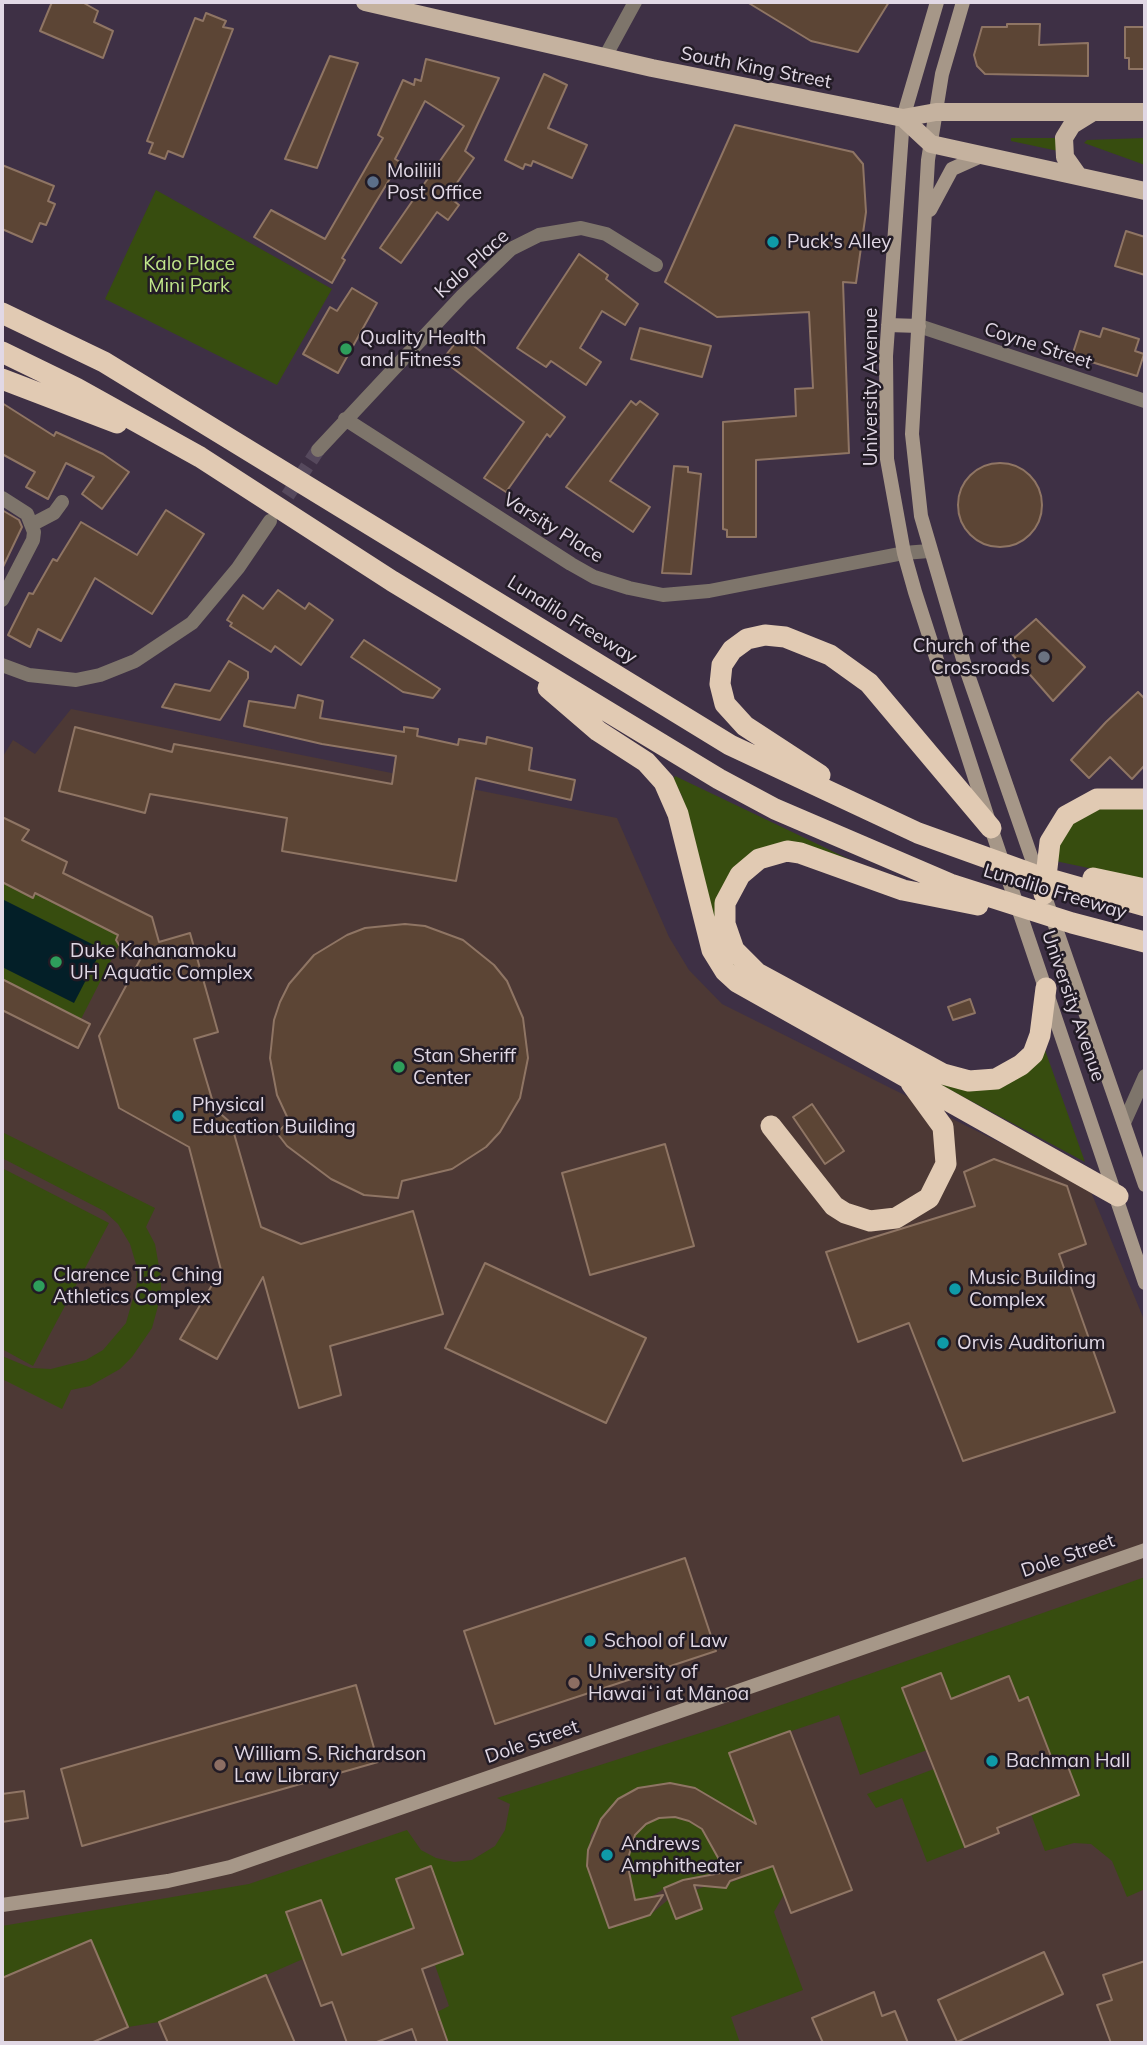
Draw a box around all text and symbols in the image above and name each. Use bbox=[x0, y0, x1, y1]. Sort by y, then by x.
street label: South King Street bbox=[679, 42, 833, 94]
place label: Moiliili Post Office bbox=[387, 160, 482, 204]
marker: Moiliili Post Office bbox=[365, 174, 381, 190]
street label: Kalo Place bbox=[430, 225, 514, 303]
place label: Puck's Alley bbox=[787, 231, 891, 253]
marker: Puck's Alley bbox=[765, 234, 781, 250]
park label: Kalo Place Mini Park bbox=[143, 253, 235, 297]
street label: University Avenue bbox=[860, 308, 882, 466]
street label: Coyne Street bbox=[981, 318, 1095, 374]
place label: Quality Health and Fitness bbox=[360, 327, 486, 371]
marker: Quality Health and Fitness bbox=[338, 341, 354, 357]
street label: Varsity Place bbox=[499, 488, 607, 568]
street label: Lunalilo Freeway bbox=[503, 571, 641, 669]
place label: Church of the Crossroads bbox=[912, 635, 1030, 679]
marker: Church of the Crossroads bbox=[1036, 649, 1052, 665]
street label: Lunalilo Freeway bbox=[981, 859, 1129, 925]
street label: University Avenue bbox=[1036, 927, 1110, 1085]
place label: Duke Kahanamoku UH Aquatic Complex bbox=[70, 940, 253, 984]
marker: Duke Kahanamoku UH Aquatic Complex bbox=[48, 954, 64, 970]
place label: Stan Sheriff Center bbox=[413, 1045, 516, 1089]
marker: Stan Sheriff Center bbox=[391, 1059, 407, 1075]
place label: Physical Education Building bbox=[192, 1094, 356, 1138]
marker: Physical Education Building bbox=[170, 1108, 186, 1124]
place label: Clarence T.C. Ching Athletics Complex bbox=[53, 1264, 222, 1308]
place label: Music Building Complex bbox=[969, 1267, 1096, 1311]
marker: Clarence T.C. Ching Athletics Complex bbox=[31, 1278, 47, 1294]
marker: Music Building Complex bbox=[947, 1281, 963, 1297]
place label: Orvis Auditorium bbox=[957, 1332, 1105, 1354]
marker: Orvis Auditorium bbox=[935, 1335, 951, 1351]
street label: Dole Street bbox=[1018, 1529, 1118, 1583]
place label: School of Law bbox=[604, 1630, 728, 1652]
marker: School of Law bbox=[582, 1633, 598, 1649]
place label: University of Hawaiʻi at Mānoa bbox=[588, 1661, 749, 1705]
marker: University of Hawaiʻi at Mānoa bbox=[566, 1675, 582, 1691]
street label: Dole Street bbox=[482, 1715, 582, 1769]
place label: William S. Richardson Law Library bbox=[234, 1743, 426, 1787]
place label: Bachman Hall bbox=[1006, 1750, 1130, 1772]
marker: Bachman Hall bbox=[984, 1753, 1000, 1769]
marker: William S. Richardson Law Library bbox=[212, 1757, 228, 1773]
place label: Andrews Amphitheater bbox=[621, 1833, 742, 1877]
marker: Andrews Amphitheater bbox=[599, 1847, 615, 1863]

